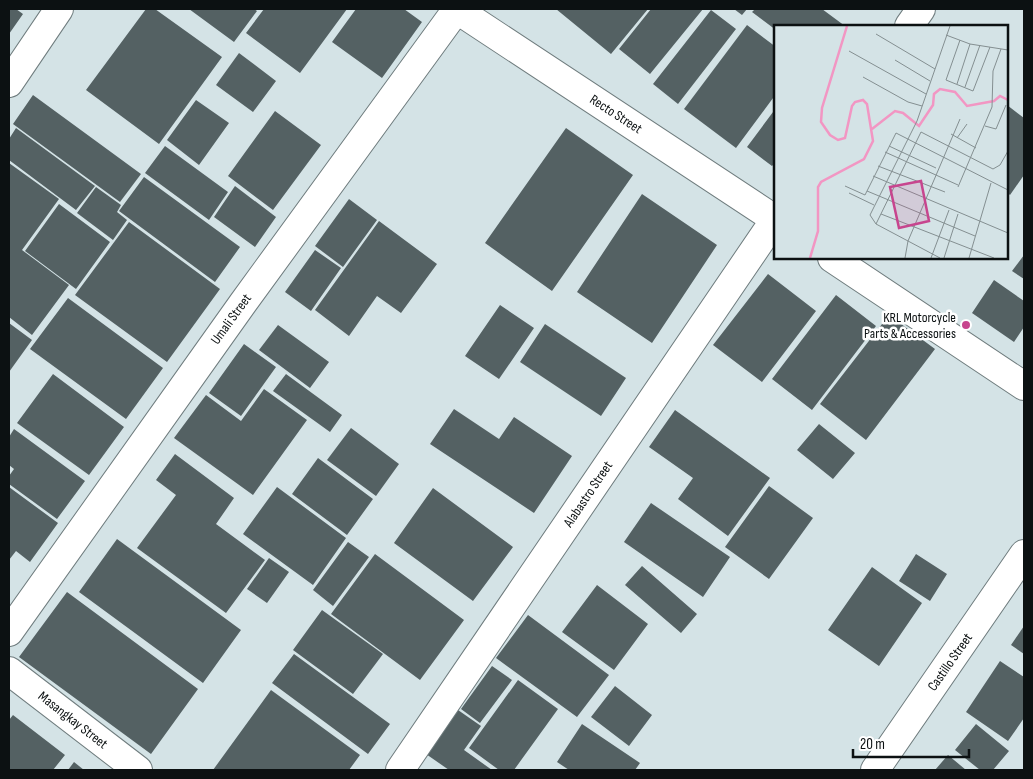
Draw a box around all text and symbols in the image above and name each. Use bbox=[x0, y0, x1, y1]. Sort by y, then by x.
inset map bbox=[774, 25, 1008, 259]
street label: Recto Street bbox=[587, 91, 645, 137]
street label: Umali Street bbox=[207, 290, 255, 348]
place label: KRL Motorcycle Parts & Accessories bbox=[864, 309, 956, 342]
marker: KRL Motorcycle Parts & Accessories bbox=[960, 319, 972, 331]
street label: Alabastro Street bbox=[559, 458, 616, 531]
street label: Castillo Street bbox=[924, 630, 976, 694]
street label: Masangkay Street bbox=[35, 688, 111, 752]
scale bar bbox=[853, 726, 969, 758]
text: 20 m bbox=[860, 735, 885, 754]

